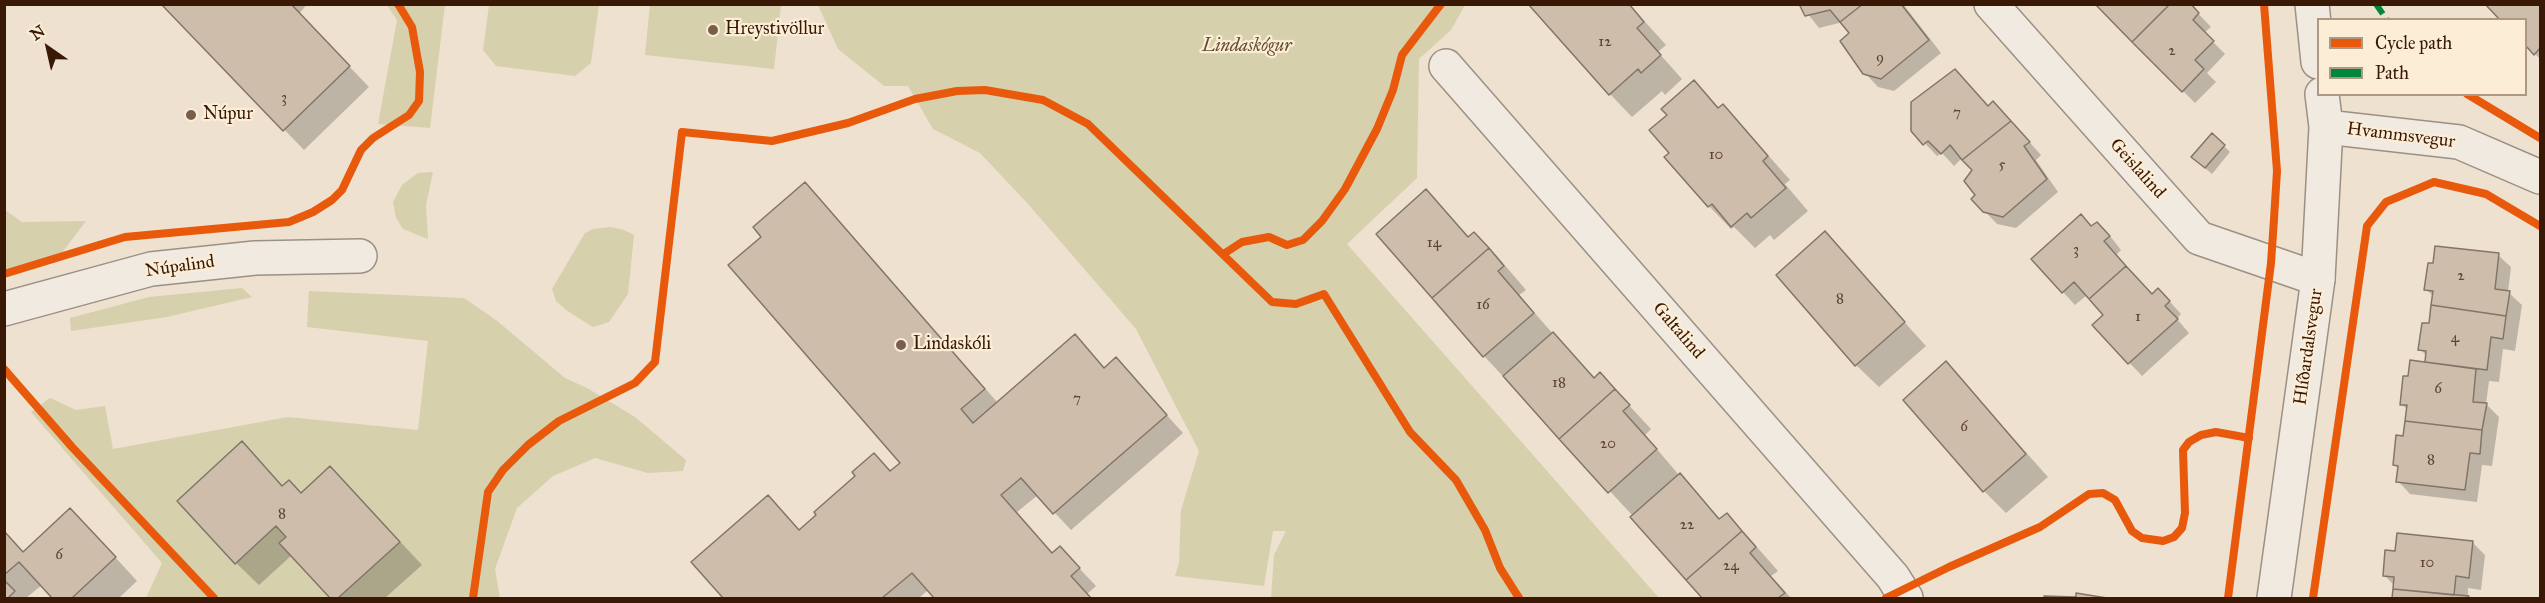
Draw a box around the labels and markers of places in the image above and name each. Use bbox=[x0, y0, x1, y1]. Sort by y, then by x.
place label: Hreystivöllur bbox=[725, 19, 824, 41]
marker: Hreystivöllur bbox=[706, 23, 720, 37]
place label: Núpur bbox=[203, 104, 253, 126]
marker: Núpur bbox=[184, 108, 198, 122]
place label: Lindaskóli bbox=[913, 334, 991, 356]
marker: Lindaskóli bbox=[894, 338, 908, 352]

